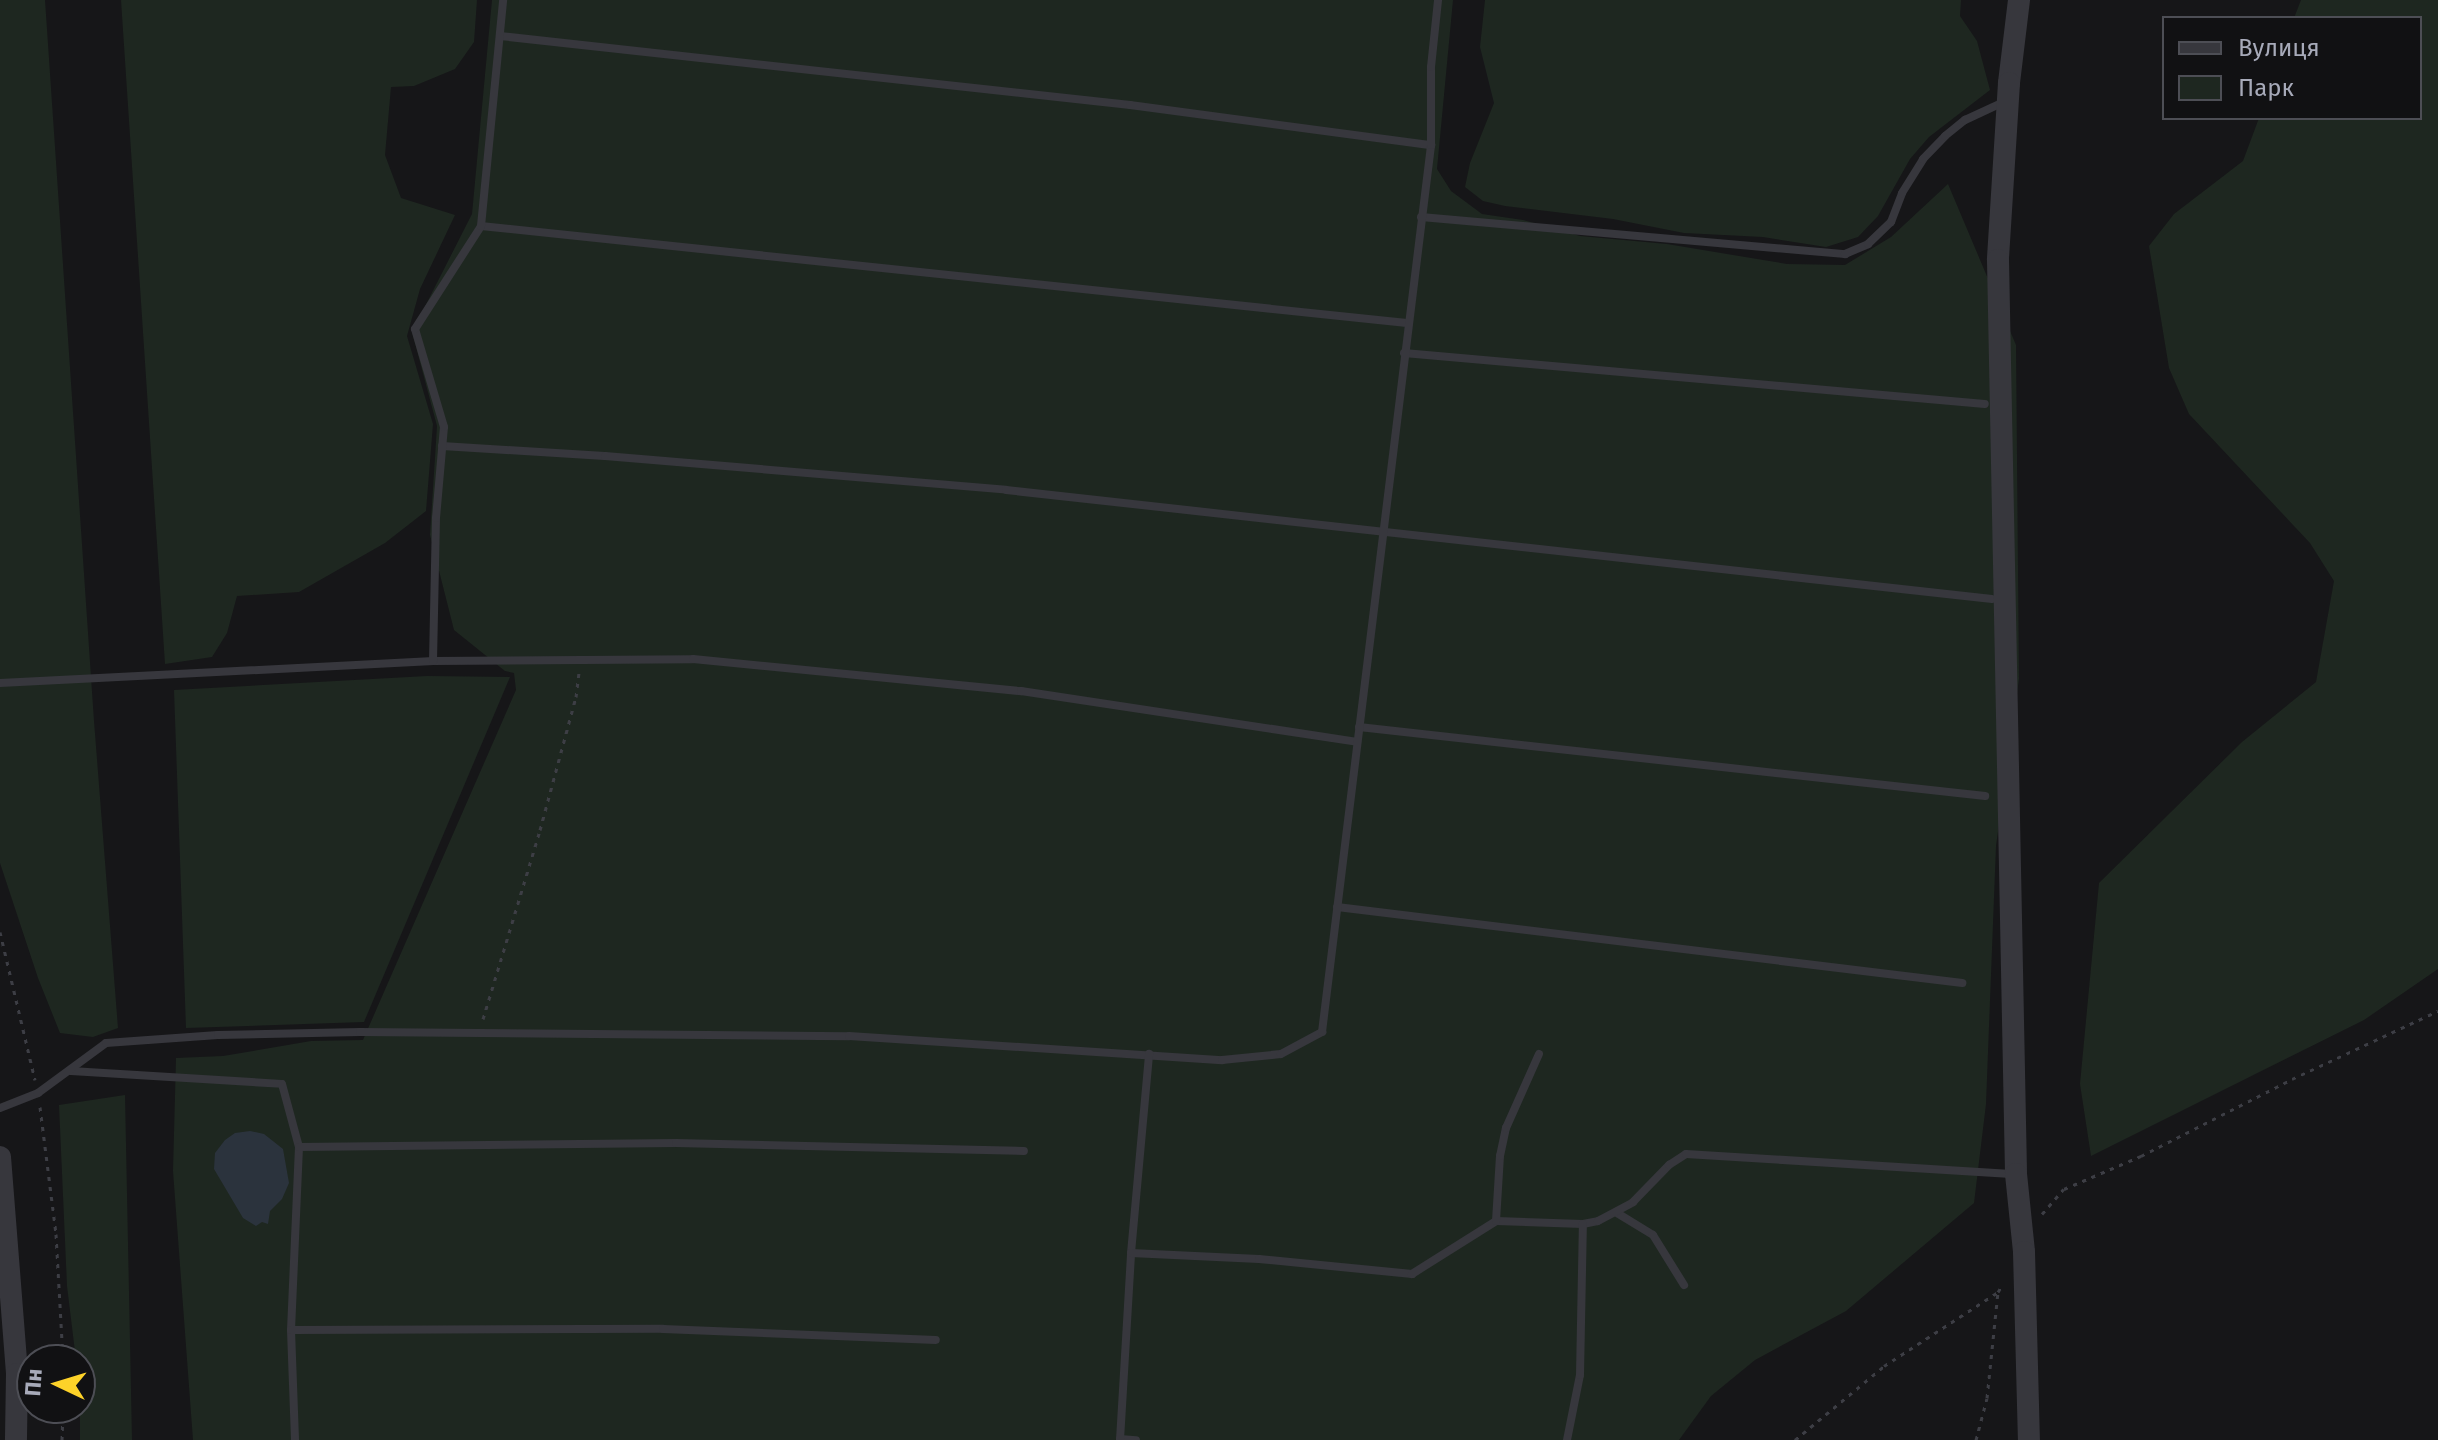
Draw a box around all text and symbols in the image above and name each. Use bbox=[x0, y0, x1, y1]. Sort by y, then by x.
legend bbox=[2162, 16, 2422, 120]
text: Вулиця bbox=[2238, 34, 2320, 62]
text: Парк bbox=[2238, 74, 2294, 102]
north arrow bbox=[16, 1344, 96, 1424]
text: Пн bbox=[19, 1368, 48, 1397]

